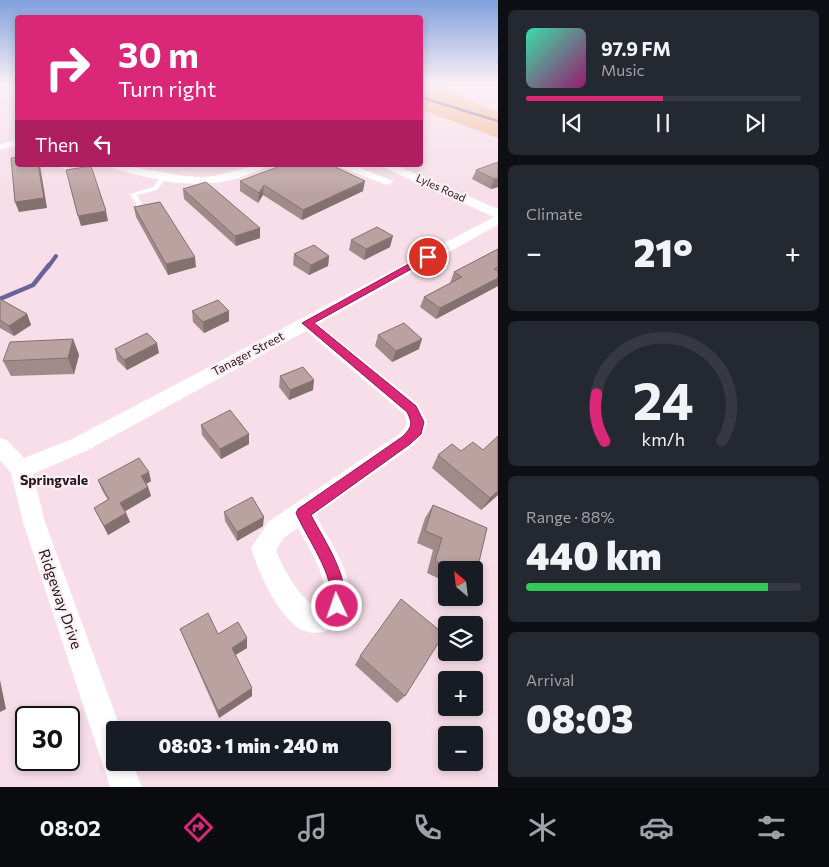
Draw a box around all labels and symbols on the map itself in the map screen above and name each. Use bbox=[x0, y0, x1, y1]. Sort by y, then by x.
street label: Lyles Road bbox=[414, 171, 468, 204]
pin bbox=[407, 236, 449, 278]
street label: Tanager Street bbox=[209, 328, 286, 378]
district label: Springvale bbox=[20, 471, 88, 488]
street label: Ridgeway Drive bbox=[35, 546, 87, 651]
north arrow bbox=[438, 561, 482, 606]
position arrow bbox=[310, 579, 362, 631]
speed limit sign: 30 bbox=[15, 706, 80, 771]

